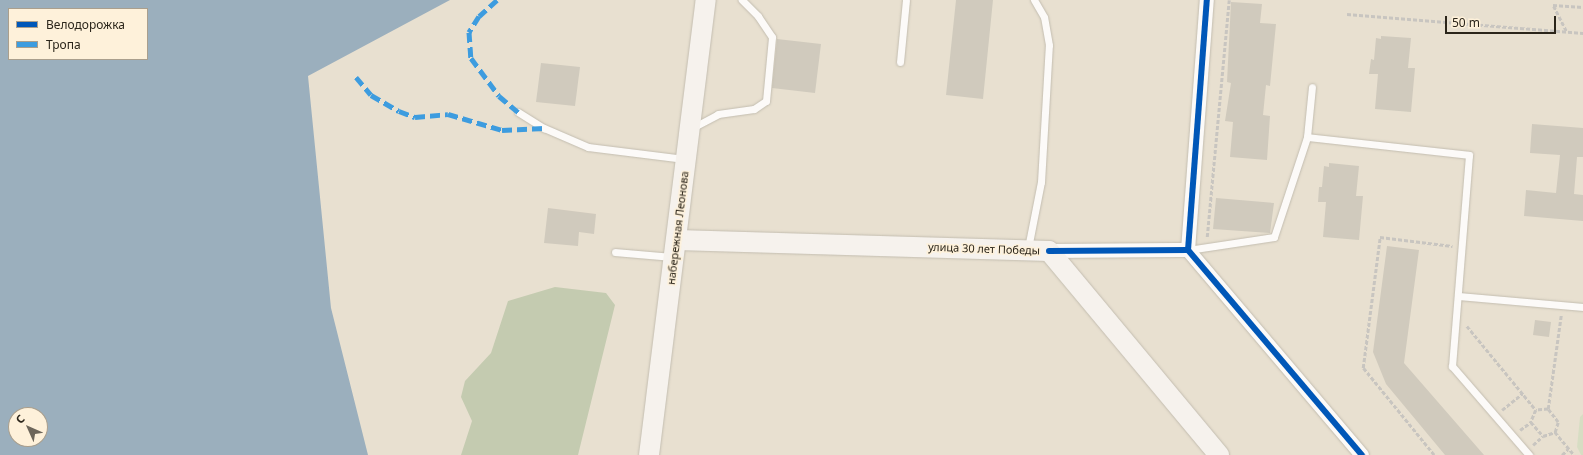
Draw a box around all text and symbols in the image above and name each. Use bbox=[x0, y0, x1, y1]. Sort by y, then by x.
legend bbox=[8, 8, 148, 60]
scale bar bbox=[1447, 8, 1558, 34]
text: 50 m bbox=[1452, 14, 1480, 31]
text: Велодорожка bbox=[46, 16, 125, 33]
text: Тропа bbox=[46, 36, 81, 53]
street label: набережная Леонова bbox=[664, 170, 692, 286]
street label: улица 30 лет Победы bbox=[928, 240, 1040, 258]
north arrow bbox=[8, 407, 48, 447]
text: С bbox=[12, 411, 28, 427]

